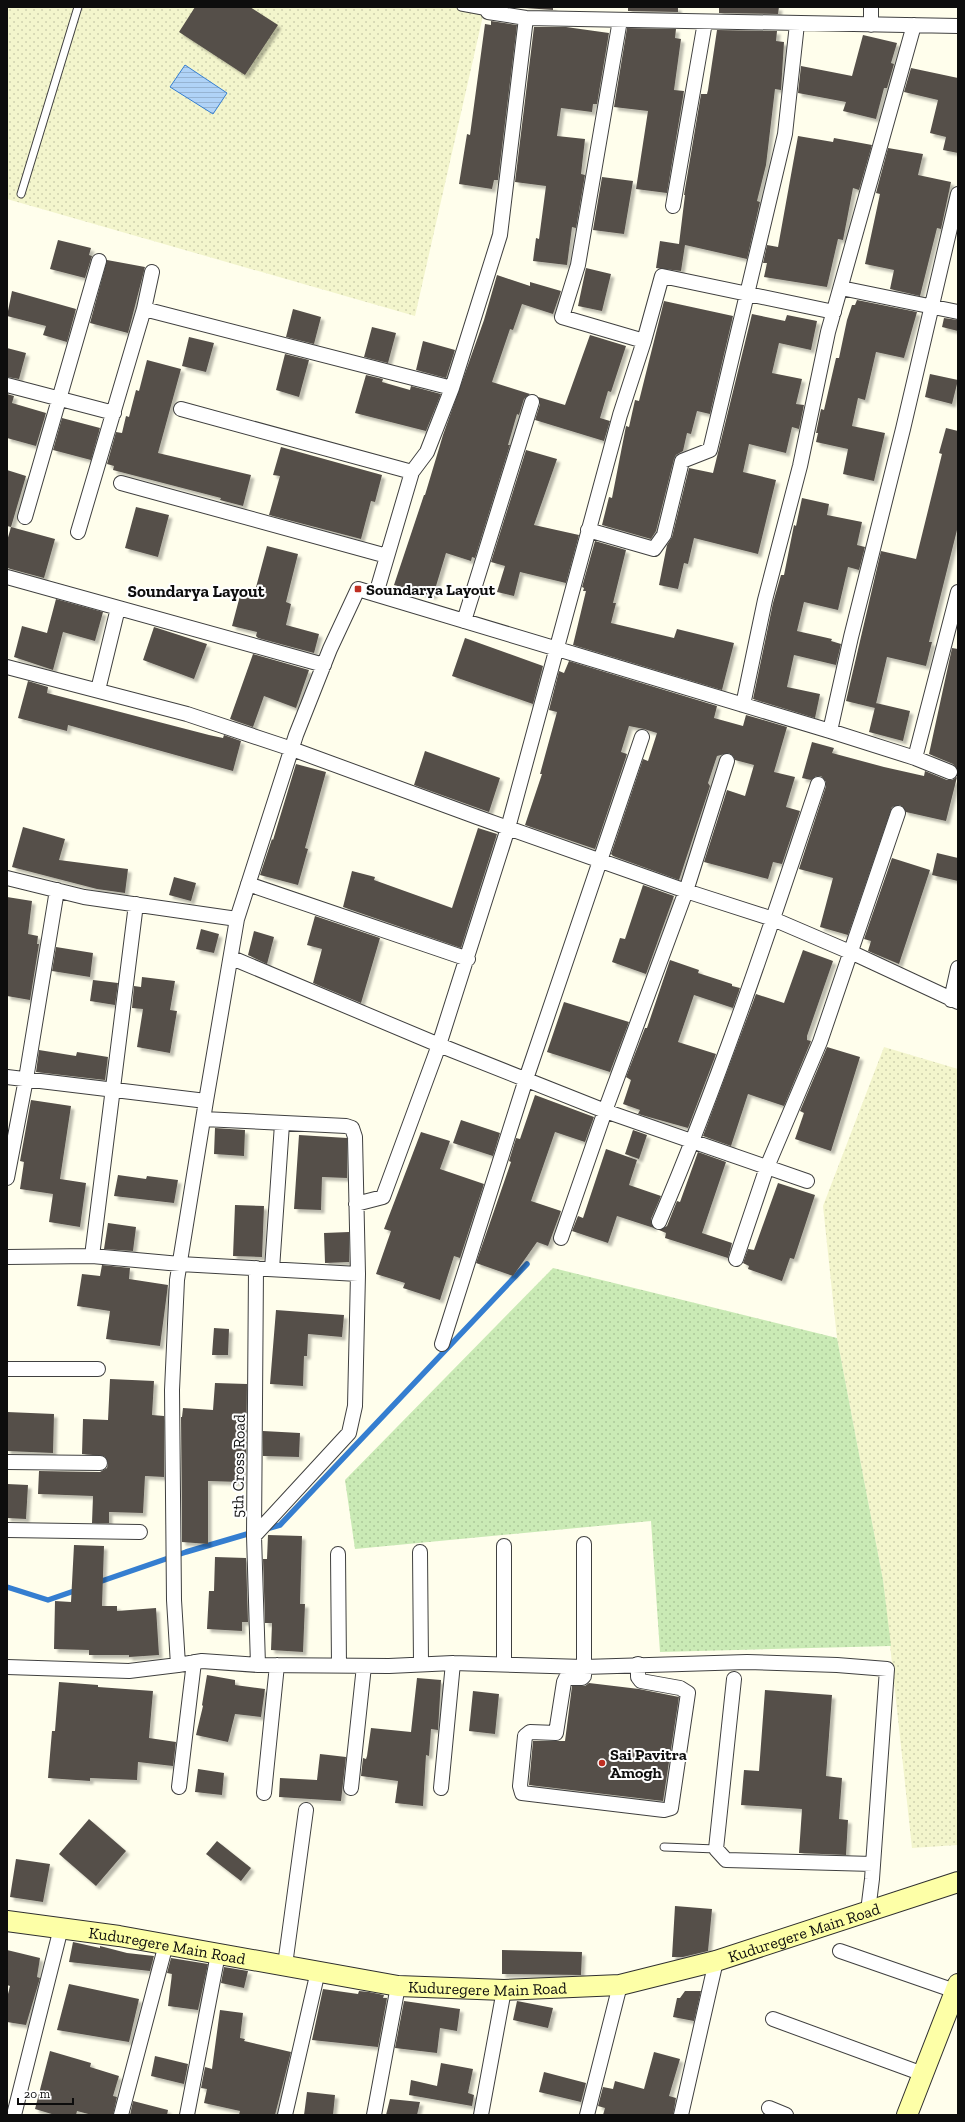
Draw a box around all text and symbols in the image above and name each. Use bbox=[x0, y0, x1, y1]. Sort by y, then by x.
place label: Soundarya Layout bbox=[366, 580, 496, 599]
district label: Soundarya Layout bbox=[127, 581, 265, 601]
marker: Soundarya Layout bbox=[353, 584, 363, 594]
street label: 5th Cross Road bbox=[228, 1414, 249, 1518]
place label: Sai Pavitra Amogh bbox=[610, 1745, 687, 1782]
marker: Sai Pavitra Amogh bbox=[597, 1758, 607, 1768]
street label: Kuduregere Main Road bbox=[726, 1899, 883, 1966]
street label: Kuduregere Main Road bbox=[88, 1923, 247, 1969]
street label: Kuduregere Main Road bbox=[408, 1977, 567, 2000]
scale bar bbox=[18, 2080, 73, 2106]
text: 20 m bbox=[24, 2087, 51, 2101]

